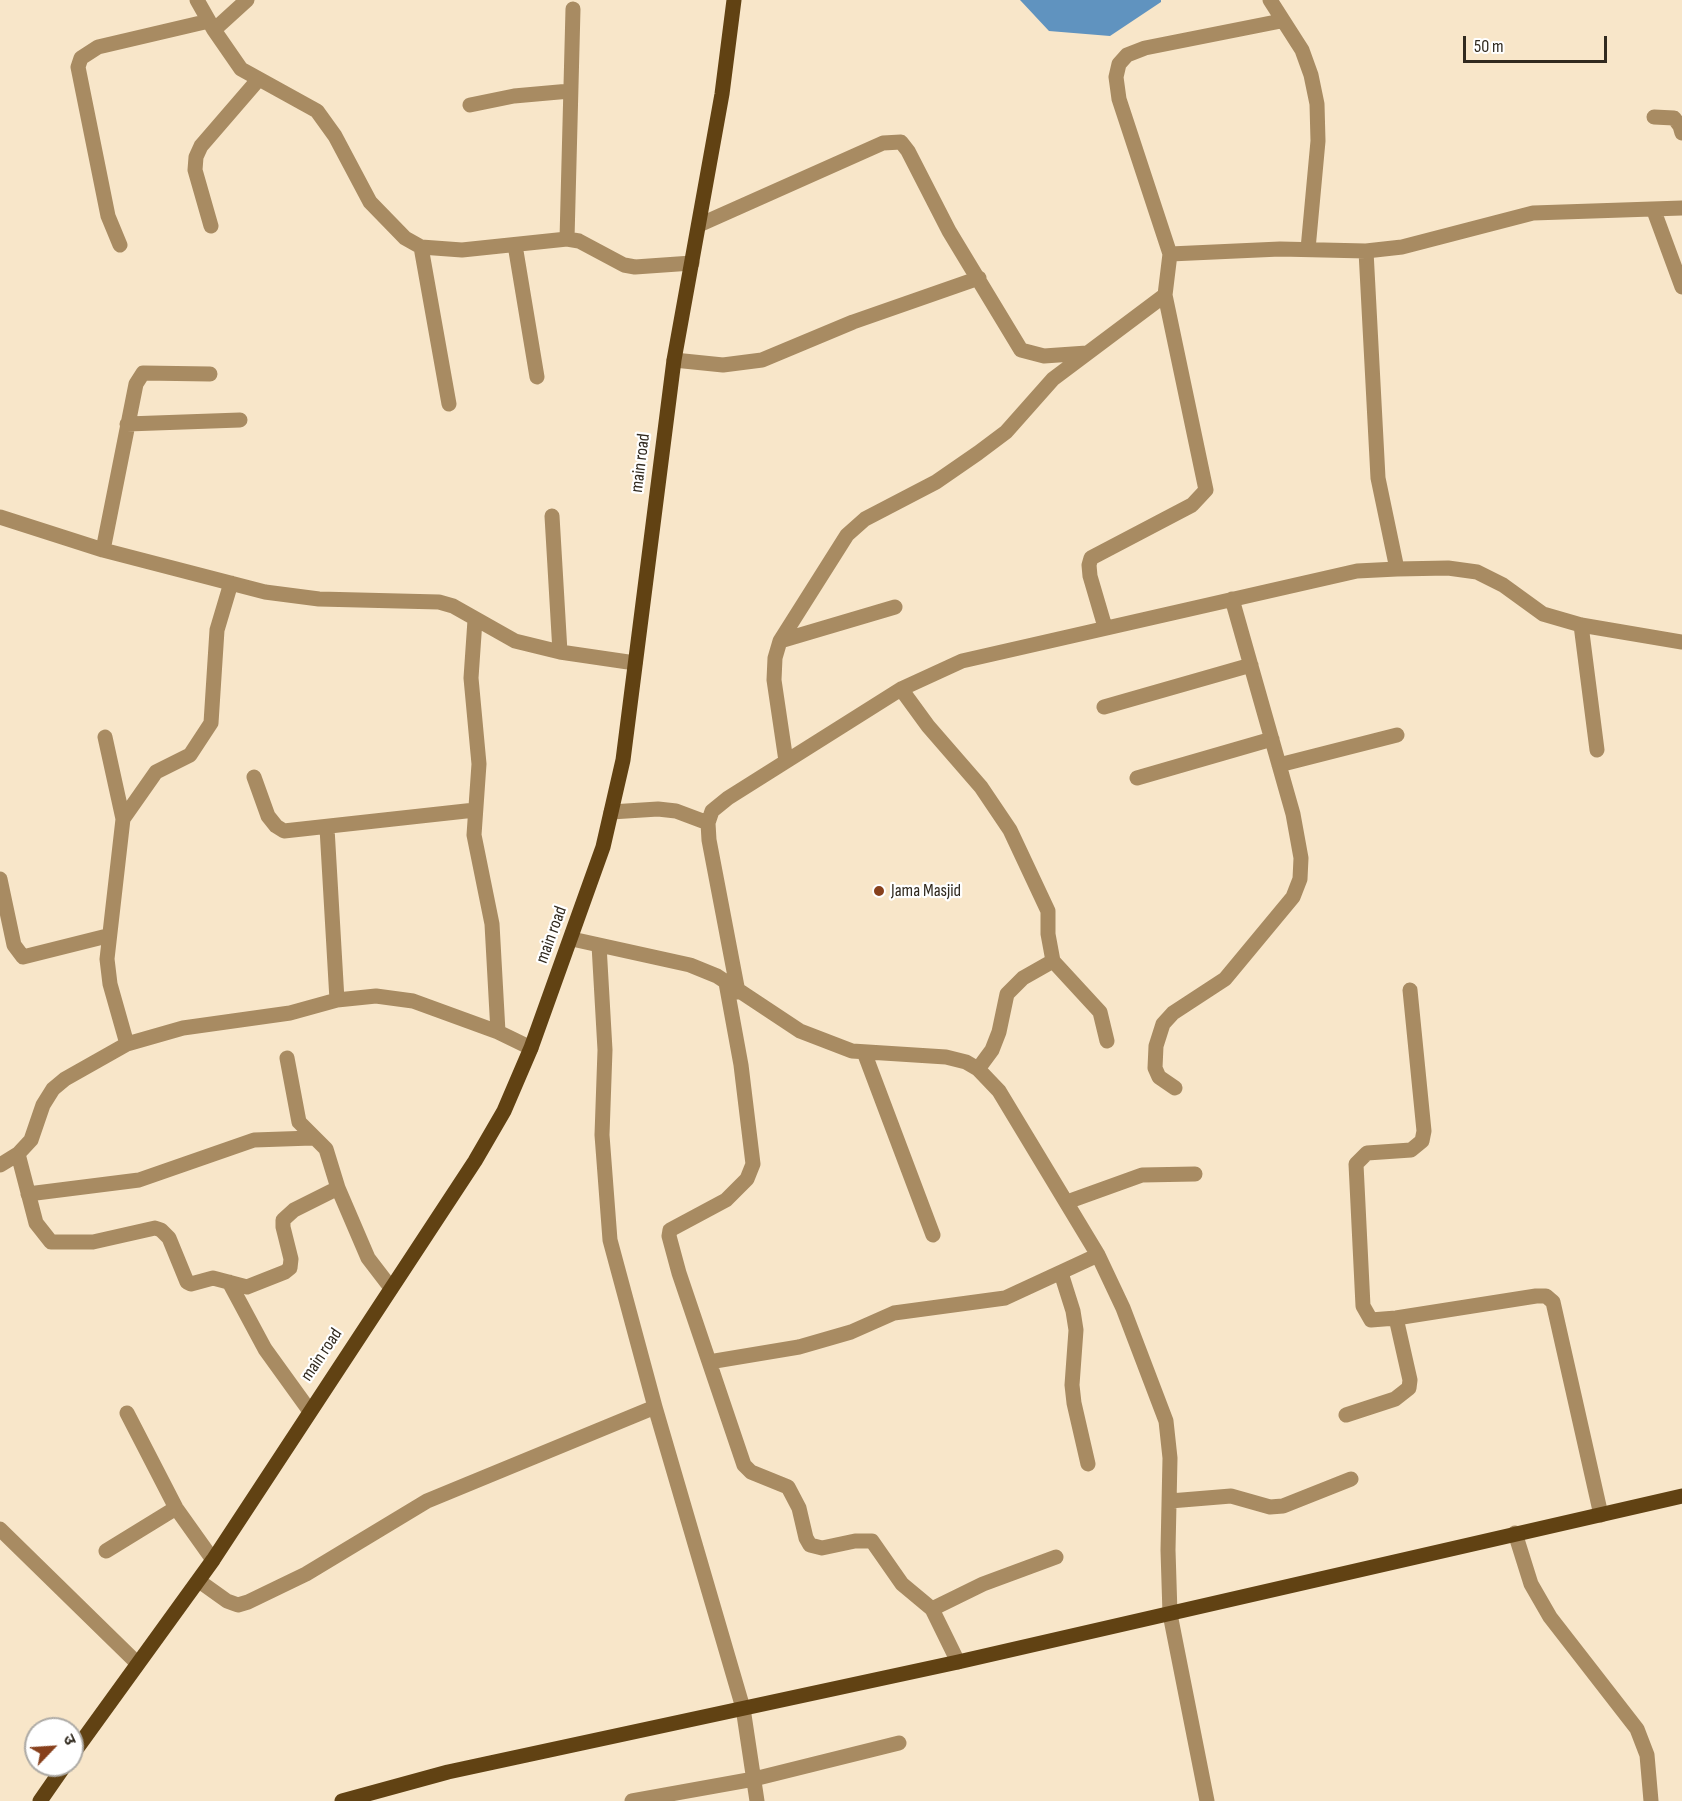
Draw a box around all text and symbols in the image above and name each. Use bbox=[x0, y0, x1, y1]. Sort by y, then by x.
scale bar bbox=[1466, 24, 1610, 62]
text: 50 m bbox=[1474, 36, 1504, 57]
street label: main road bbox=[627, 432, 655, 494]
place label: Jama Masjid bbox=[891, 880, 961, 902]
marker: Jama Masjid bbox=[872, 884, 886, 898]
street label: main road bbox=[532, 904, 572, 966]
street label: main road bbox=[297, 1324, 347, 1386]
north arrow bbox=[24, 1717, 84, 1777]
text: उ bbox=[58, 1732, 80, 1748]

